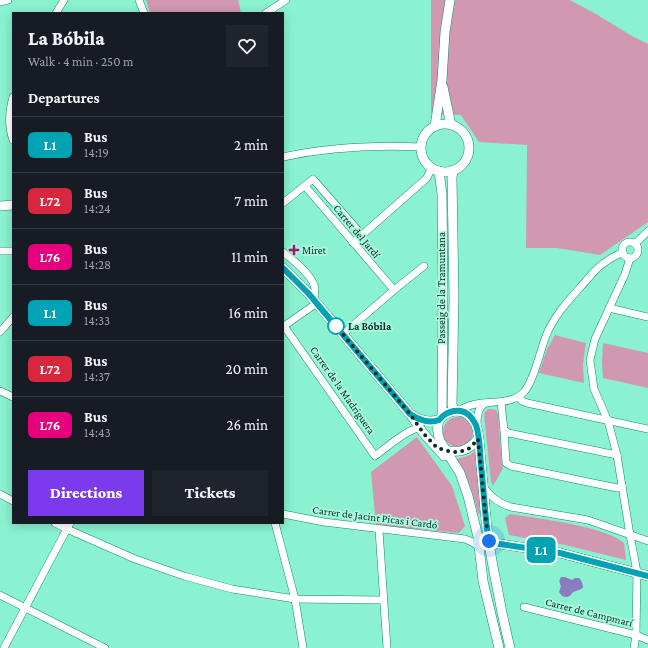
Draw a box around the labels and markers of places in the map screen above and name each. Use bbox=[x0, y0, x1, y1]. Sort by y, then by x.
place label: Miret bbox=[302, 244, 327, 256]
marker: Miret bbox=[289, 245, 299, 255]
marker: La Bóbila bbox=[327, 317, 345, 335]
place label: La Bóbila bbox=[348, 320, 392, 332]

